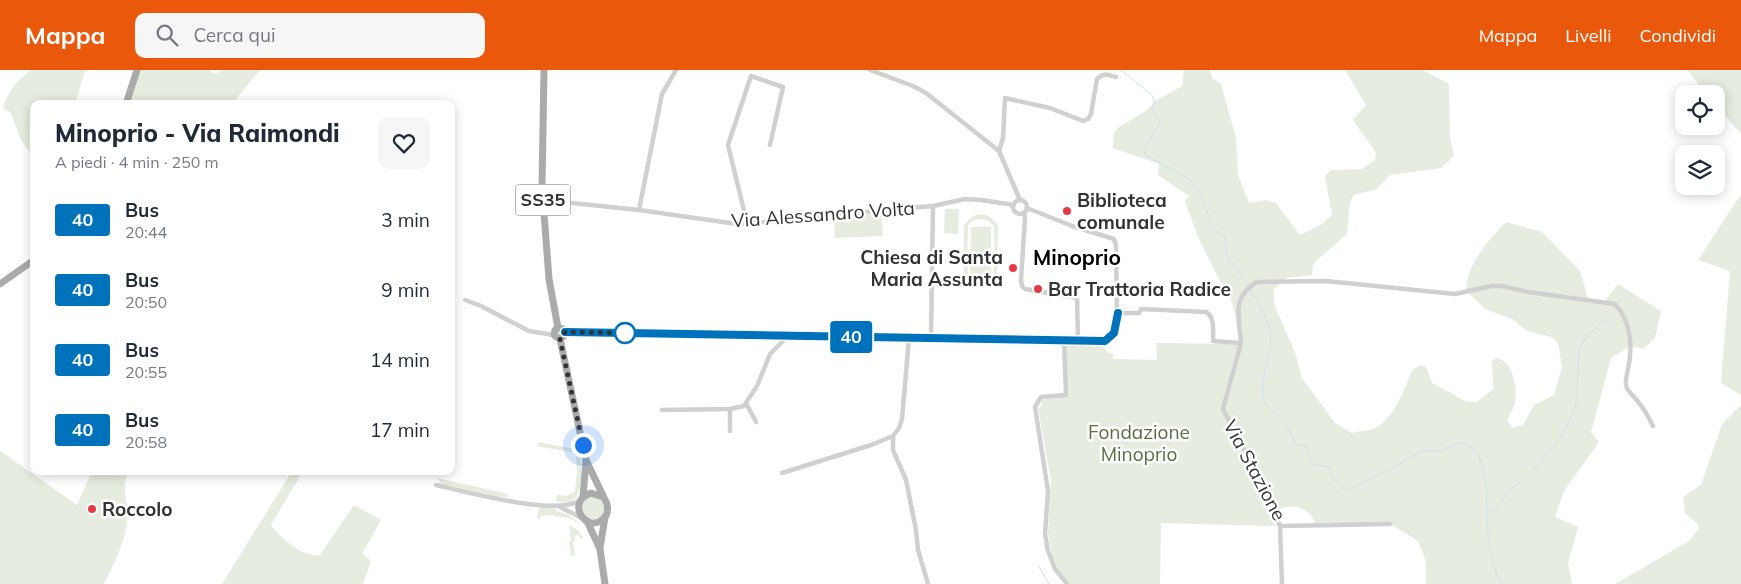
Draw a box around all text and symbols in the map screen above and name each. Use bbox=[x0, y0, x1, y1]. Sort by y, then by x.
search box bbox=[135, 13, 485, 58]
text: Mappa bbox=[25, 20, 105, 50]
icon: search bbox=[153, 21, 181, 49]
text: Cerca qui bbox=[193, 23, 275, 47]
text: Mappa bbox=[1479, 24, 1537, 47]
text: Livelli bbox=[1565, 24, 1611, 47]
text: Condividi bbox=[1639, 24, 1716, 47]
map controls bbox=[1675, 85, 1725, 195]
button: locate bbox=[1675, 85, 1725, 135]
button: heart bbox=[378, 117, 430, 169]
text: Minoprio - Via Raimondi bbox=[55, 118, 340, 148]
button: layers bbox=[1675, 145, 1725, 195]
text: A piedi · 4 min · 250 m bbox=[55, 152, 219, 172]
road number: SS35 bbox=[516, 184, 570, 216]
place label: Biblioteca comunale bbox=[1077, 188, 1167, 234]
street label: Via Alessandro Volta bbox=[730, 196, 916, 232]
text: Bus bbox=[125, 198, 159, 222]
marker: Biblioteca comunale bbox=[1061, 205, 1073, 217]
text: 40 bbox=[72, 208, 93, 231]
text: 3 min bbox=[381, 208, 430, 232]
text: 20:44 bbox=[125, 222, 167, 242]
district label: Minoprio bbox=[1033, 244, 1121, 270]
place label: Chiesa di Santa Maria Assunta bbox=[860, 245, 1003, 291]
marker: Chiesa di Santa Maria Assunta bbox=[1007, 262, 1019, 274]
text: Bus bbox=[125, 268, 159, 292]
place label: Bar Trattoria Radice bbox=[1048, 277, 1231, 301]
text: 40 bbox=[72, 278, 93, 301]
text: 9 min bbox=[381, 278, 430, 302]
marker: Bar Trattoria Radice bbox=[1032, 283, 1044, 295]
text: 20:50 bbox=[125, 292, 167, 312]
line badge: 40 bbox=[828, 321, 874, 353]
unlabelled marker bbox=[614, 322, 636, 344]
text: 40 bbox=[840, 325, 862, 348]
text: Bus bbox=[125, 338, 159, 362]
text: 40 bbox=[72, 348, 93, 371]
text: 14 min bbox=[370, 348, 430, 372]
text: 20:55 bbox=[125, 362, 167, 382]
text: Bus bbox=[125, 408, 159, 432]
street label: Via Stazione bbox=[1218, 415, 1292, 525]
text: 40 bbox=[72, 418, 93, 441]
text: 17 min bbox=[370, 418, 430, 442]
park label: Fondazione Minoprio bbox=[1088, 420, 1190, 466]
text: 20:58 bbox=[125, 432, 167, 452]
your location bbox=[571, 433, 596, 458]
place label: Roccolo bbox=[102, 497, 173, 521]
marker: Roccolo bbox=[86, 503, 98, 515]

